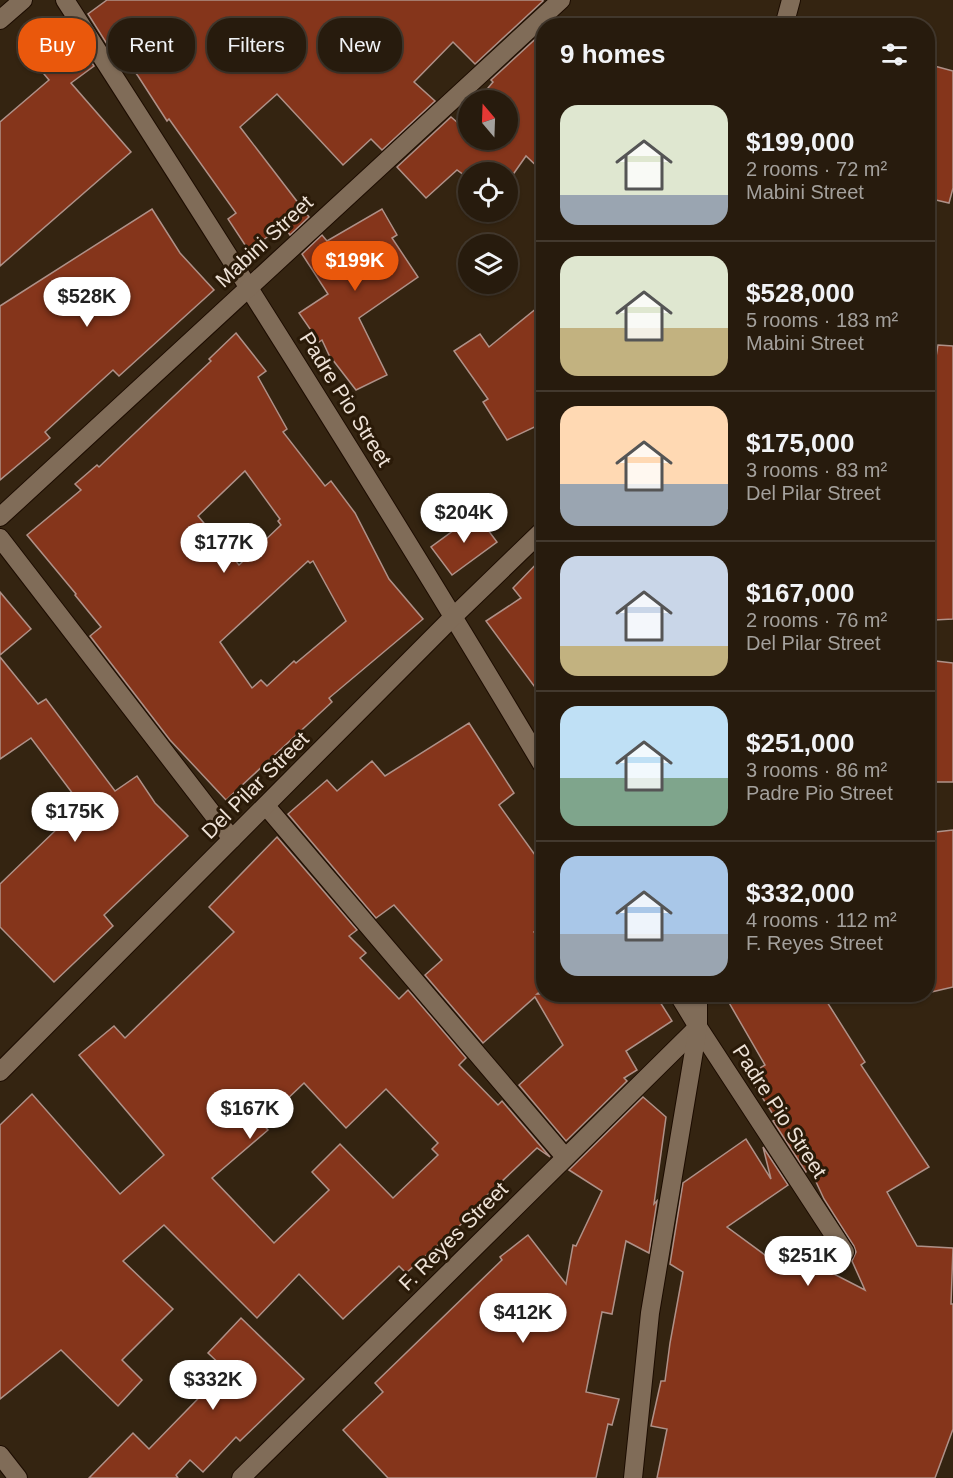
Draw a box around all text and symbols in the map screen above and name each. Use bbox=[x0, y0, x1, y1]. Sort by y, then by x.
chip: Buy bbox=[18, 18, 96, 72]
chip: Rent bbox=[108, 18, 195, 72]
chip: Filters bbox=[207, 18, 306, 72]
chip: New bbox=[318, 18, 402, 72]
icon: filters bbox=[878, 38, 911, 71]
text: 9 homes bbox=[560, 39, 666, 69]
north arrow bbox=[458, 90, 518, 150]
map controls bbox=[458, 90, 518, 294]
text: $199,000 bbox=[746, 127, 854, 157]
icon: home bbox=[608, 129, 680, 201]
text: 2 rooms · 72 m² bbox=[746, 158, 887, 180]
button: locate bbox=[458, 162, 518, 222]
text: Mabini Street bbox=[746, 181, 864, 203]
street label: Mabini Street bbox=[211, 190, 317, 292]
button: layers bbox=[458, 234, 518, 294]
pin: $199K bbox=[313, 241, 397, 292]
text: $199K bbox=[326, 249, 384, 271]
pin: $528K bbox=[45, 277, 129, 328]
text: $528,000 bbox=[746, 278, 854, 308]
icon: home bbox=[608, 280, 680, 352]
text: $528K bbox=[58, 285, 116, 307]
text: 5 rooms · 183 m² bbox=[746, 309, 898, 331]
street label: Padre Pio Street bbox=[295, 328, 397, 471]
text: Mabini Street bbox=[746, 332, 864, 354]
text: $175,000 bbox=[746, 428, 854, 458]
icon: home bbox=[608, 430, 680, 502]
text: 3 rooms · 83 m² bbox=[746, 459, 887, 481]
text: Del Pilar Street bbox=[746, 482, 881, 504]
pin: $204K bbox=[422, 493, 506, 544]
text: $204K bbox=[435, 501, 493, 523]
pin: $177K bbox=[182, 523, 266, 574]
text: $177K bbox=[195, 531, 253, 553]
text: $167,000 bbox=[746, 578, 854, 608]
icon: home bbox=[608, 580, 680, 652]
text: 2 rooms · 76 m² bbox=[746, 609, 887, 631]
text: Del Pilar Street bbox=[746, 632, 881, 654]
street label: Del Pilar Street bbox=[197, 727, 313, 843]
text: $251,000 bbox=[746, 728, 854, 758]
icon: home bbox=[608, 730, 680, 802]
text: 3 rooms · 86 m² bbox=[746, 759, 887, 781]
text: Padre Pio Street bbox=[746, 782, 893, 804]
pin: $175K bbox=[33, 792, 117, 843]
text: $175K bbox=[46, 800, 104, 822]
text: $332,000 bbox=[746, 878, 854, 908]
icon: home bbox=[608, 880, 680, 952]
text: 4 rooms · 112 m² bbox=[746, 909, 897, 931]
text: F. Reyes Street bbox=[746, 932, 883, 954]
street label: Padre Pio Street bbox=[728, 1040, 832, 1182]
pin: $167K bbox=[208, 1089, 292, 1140]
text: $167K bbox=[221, 1097, 279, 1119]
street label: F. Reyes Street bbox=[394, 1177, 512, 1295]
pin: $251K bbox=[766, 1236, 850, 1287]
text: $251K bbox=[779, 1244, 837, 1266]
pin: $412K bbox=[481, 1293, 565, 1344]
text: $412K bbox=[494, 1301, 552, 1323]
pin: $332K bbox=[171, 1360, 255, 1411]
text: $332K bbox=[184, 1368, 242, 1390]

